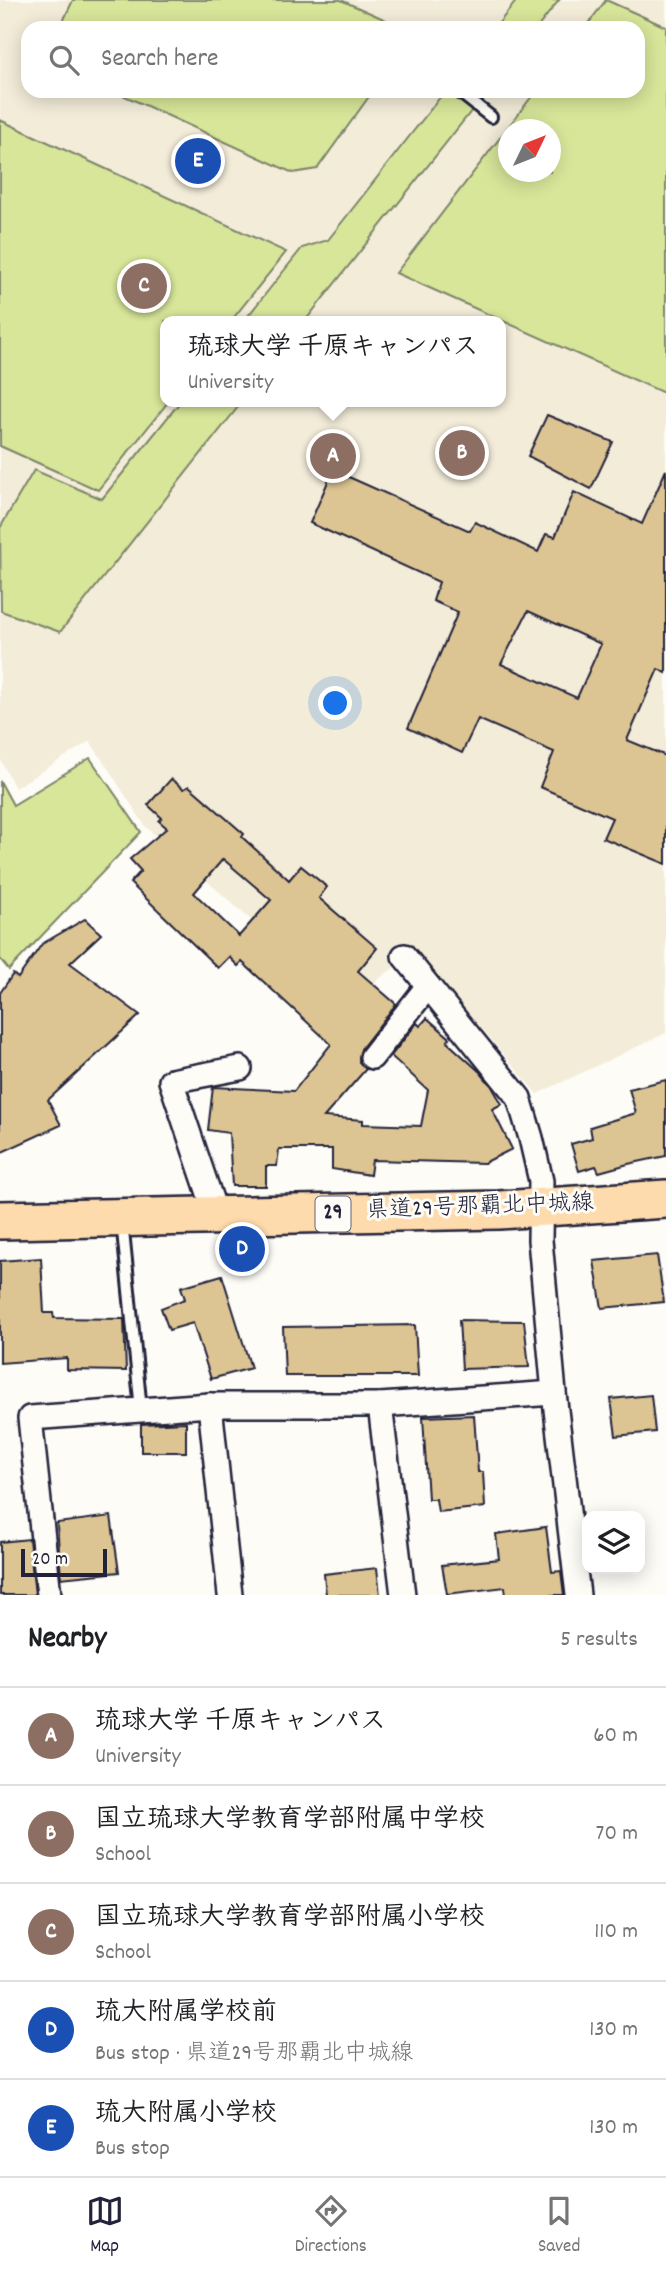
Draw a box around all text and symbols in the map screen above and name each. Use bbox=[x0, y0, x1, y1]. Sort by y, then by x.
search box bbox=[21, 21, 645, 98]
icon: search bbox=[45, 41, 83, 79]
text: Search here bbox=[101, 41, 219, 78]
north arrow bbox=[498, 119, 561, 182]
pin: E bbox=[175, 135, 221, 187]
pin: C bbox=[121, 260, 167, 312]
popup bbox=[160, 316, 506, 407]
text: 琉球大学 千原キャンパス bbox=[188, 330, 478, 367]
text: University bbox=[188, 367, 273, 400]
pin: B bbox=[439, 427, 485, 479]
pin: A bbox=[310, 430, 356, 482]
your location bbox=[318, 686, 352, 720]
street label: 県道29号那覇北中城線 bbox=[366, 1188, 594, 1228]
road number: 29 bbox=[316, 1196, 350, 1232]
pin: D bbox=[219, 1223, 265, 1275]
map controls bbox=[582, 1511, 645, 1574]
button: layers bbox=[582, 1511, 645, 1574]
scale bar bbox=[21, 1546, 107, 1578]
text: 20 m bbox=[32, 1547, 68, 1574]
text: Nearby bbox=[28, 1619, 106, 1662]
text: 5 results bbox=[560, 1624, 638, 1657]
text: 琉球大学 千原キャンパス bbox=[95, 1704, 386, 1741]
text: A bbox=[45, 1720, 57, 1753]
text: 60 m bbox=[593, 1720, 638, 1753]
text: University bbox=[95, 1741, 181, 1774]
text: 国立琉球大学教育学部附属中学校 bbox=[95, 1802, 485, 1839]
text: B bbox=[46, 1818, 56, 1851]
text: 70 m bbox=[596, 1818, 638, 1851]
text: School bbox=[95, 1839, 151, 1872]
text: 国立琉球大学教育学部附属小学校 bbox=[95, 1900, 485, 1937]
text: C bbox=[45, 1916, 57, 1949]
text: 110 m bbox=[594, 1916, 638, 1949]
text: School bbox=[95, 1937, 151, 1970]
text: 琉大附属学校前 bbox=[95, 1995, 277, 2032]
text: D bbox=[45, 2014, 57, 2047]
text: 130 m bbox=[589, 2014, 638, 2047]
text: Bus stop · 県道29号那覇北中城線 bbox=[95, 2038, 413, 2071]
text: 琉大附属小学校 bbox=[95, 2096, 277, 2133]
text: E bbox=[46, 2112, 56, 2145]
text: 130 m bbox=[589, 2112, 638, 2145]
text: Bus stop bbox=[95, 2133, 170, 2166]
tab: Map bbox=[86, 2192, 124, 2261]
tab: Directions bbox=[295, 2192, 367, 2261]
tab: Saved bbox=[538, 2192, 580, 2261]

